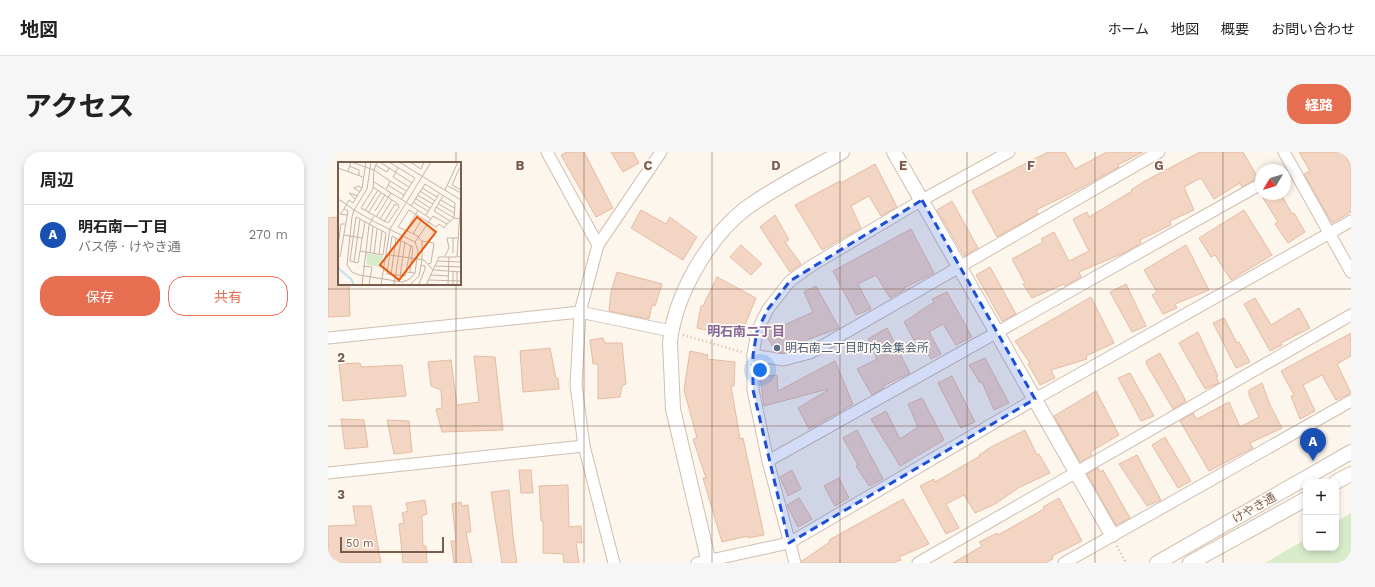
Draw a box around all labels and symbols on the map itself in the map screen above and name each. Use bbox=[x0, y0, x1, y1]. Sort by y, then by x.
text: B bbox=[516, 158, 525, 173]
text: C bbox=[644, 158, 653, 173]
text: D bbox=[771, 158, 781, 173]
text: E bbox=[899, 158, 907, 173]
text: F bbox=[1027, 158, 1035, 173]
text: G bbox=[1154, 158, 1164, 173]
inset map bbox=[338, 162, 461, 285]
north arrow bbox=[1255, 164, 1291, 200]
district label: 明石南二丁目 bbox=[707, 324, 785, 339]
place label: 明石南二丁目町内会集会所 bbox=[785, 341, 929, 355]
marker: 明石南二丁目町内会集会所 bbox=[772, 343, 782, 353]
text: 2 bbox=[337, 350, 345, 365]
your location bbox=[750, 360, 770, 380]
pin: A bbox=[1300, 428, 1326, 461]
text: 3 bbox=[337, 487, 345, 502]
street label: けやき通 bbox=[1230, 490, 1278, 526]
scale bar bbox=[340, 535, 444, 554]

